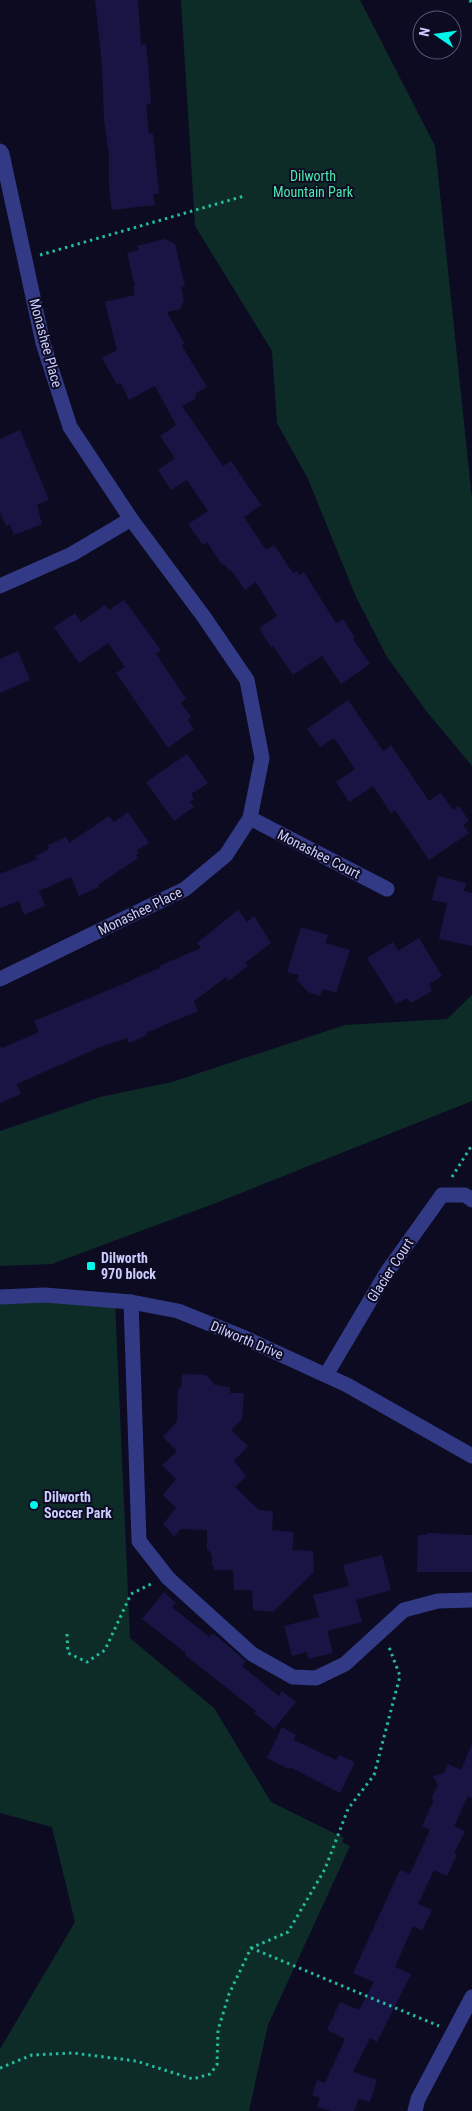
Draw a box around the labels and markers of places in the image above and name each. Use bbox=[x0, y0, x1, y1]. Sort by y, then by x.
place label: Dilworth 970 block bbox=[101, 1250, 156, 1282]
marker: Dilworth 970 block bbox=[85, 1260, 97, 1272]
place label: Dilworth Soccer Park bbox=[44, 1489, 112, 1521]
marker: Dilworth Soccer Park bbox=[28, 1499, 40, 1511]

